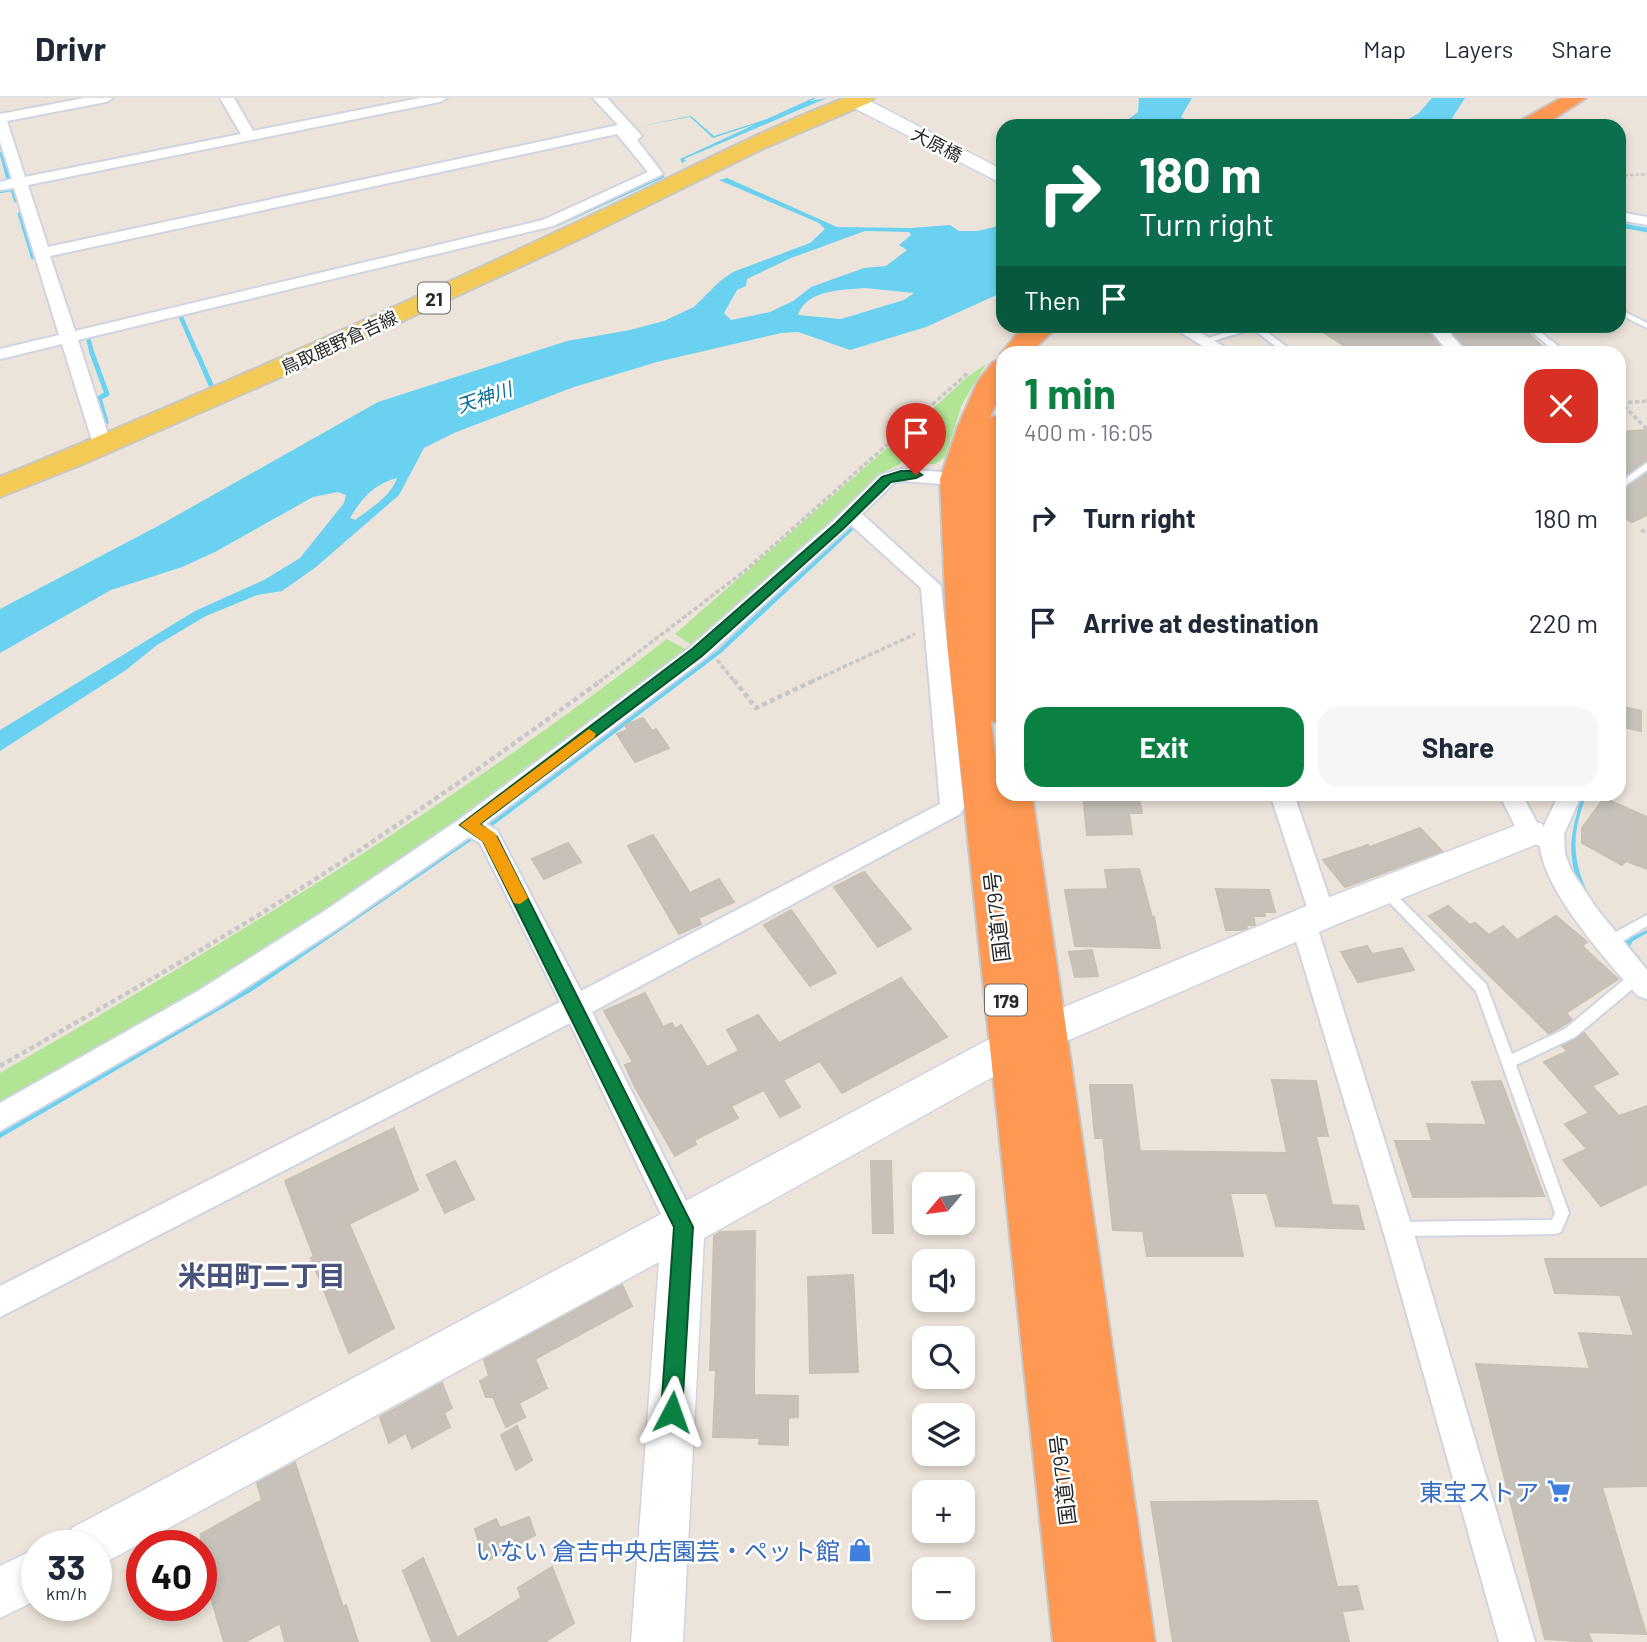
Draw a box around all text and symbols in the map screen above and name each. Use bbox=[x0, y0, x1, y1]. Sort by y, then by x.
text: Drivr bbox=[35, 28, 106, 68]
text: Map bbox=[1363, 34, 1406, 63]
text: Layers bbox=[1444, 34, 1513, 63]
text: Share bbox=[1551, 34, 1612, 63]
street label: 大原橋 bbox=[908, 122, 966, 166]
text: 180 m bbox=[1139, 144, 1262, 203]
icon: right bbox=[1024, 147, 1115, 238]
text: Turn right bbox=[1139, 204, 1274, 242]
icon: arrive bbox=[1095, 280, 1133, 318]
road number: 21 bbox=[418, 282, 450, 314]
text: Then bbox=[1024, 284, 1081, 315]
street label: 鳥取鹿野倉吉線 bbox=[277, 305, 401, 379]
text: 1 min bbox=[1024, 367, 1116, 417]
button: close bbox=[1524, 369, 1598, 443]
water label: 天神川 bbox=[453, 376, 517, 417]
pin bbox=[886, 403, 946, 475]
icon: arrive bbox=[897, 414, 935, 452]
text: 400 m · 16:05 bbox=[1024, 418, 1153, 446]
icon: right bbox=[1024, 499, 1062, 537]
text: Turn right bbox=[1083, 502, 1196, 533]
text: 180 m bbox=[1534, 502, 1598, 533]
icon: arrive bbox=[1024, 604, 1062, 642]
text: Arrive at destination bbox=[1083, 607, 1319, 638]
text: 220 m bbox=[1529, 607, 1598, 638]
button: Exit bbox=[1024, 707, 1304, 787]
button: Share bbox=[1318, 707, 1598, 787]
street label: 国道179号 bbox=[978, 870, 1014, 964]
road number: 179 bbox=[985, 985, 1027, 1016]
north arrow bbox=[912, 1172, 975, 1236]
map controls bbox=[912, 1172, 975, 1620]
button: sound bbox=[912, 1249, 975, 1312]
district label: 米田町二丁目 bbox=[178, 1258, 346, 1292]
button: search bbox=[912, 1326, 975, 1389]
position arrow bbox=[635, 1375, 709, 1449]
button: layers bbox=[912, 1403, 975, 1466]
street label: 国道179号 bbox=[1044, 1433, 1080, 1527]
place label: 東宝ストア bbox=[1419, 1477, 1539, 1506]
supermarket icon: 東宝ストア bbox=[1545, 1477, 1573, 1505]
button: + bbox=[912, 1480, 975, 1543]
speed limit sign: 40 bbox=[126, 1530, 217, 1621]
place label: いない 倉吉中央店園芸・ペット館 bbox=[475, 1536, 840, 1565]
shop icon: いない 倉吉中央店園芸・ペット館 bbox=[846, 1536, 874, 1564]
text: 33 bbox=[48, 1545, 85, 1587]
button: − bbox=[912, 1557, 975, 1620]
text: km/h bbox=[46, 1582, 87, 1604]

